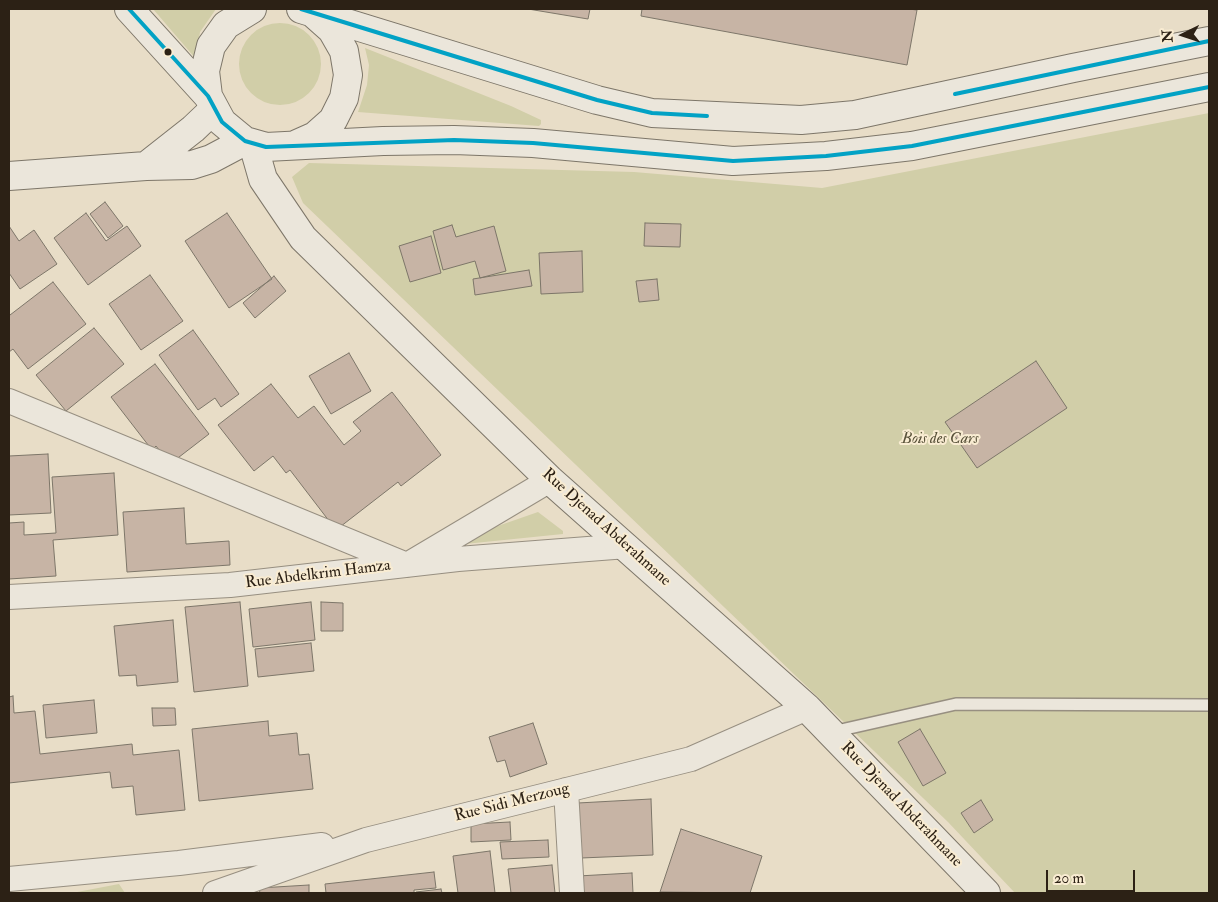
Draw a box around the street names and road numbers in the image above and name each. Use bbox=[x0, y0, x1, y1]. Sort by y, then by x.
street label: Rue Djenad Abderahmane bbox=[538, 465, 674, 591]
street label: Rue Abdelkrim Hamza bbox=[244, 557, 392, 593]
street label: Rue Djenad Abderahmane bbox=[836, 738, 966, 872]
street label: Rue Sidi Merzoug bbox=[453, 779, 571, 827]

